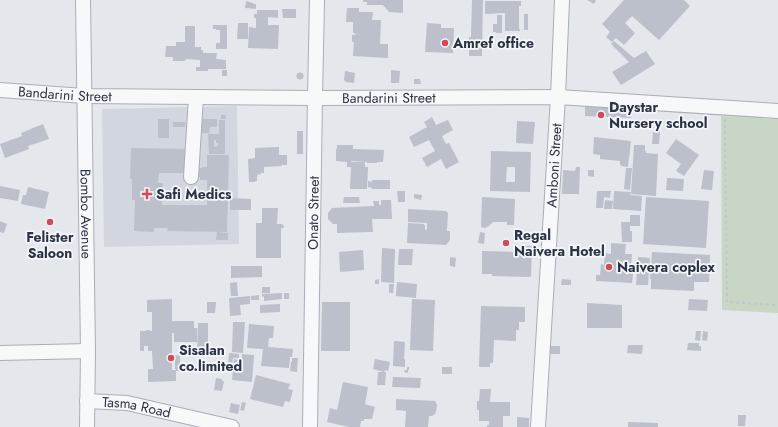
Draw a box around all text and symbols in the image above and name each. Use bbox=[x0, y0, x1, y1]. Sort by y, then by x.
place label: Amref office bbox=[452, 33, 534, 53]
marker: Amref office bbox=[440, 38, 450, 48]
street label: Bandarini Street bbox=[17, 81, 112, 106]
street label: Bandarini Street bbox=[342, 88, 436, 108]
place label: Daystar Nursery school bbox=[609, 97, 708, 133]
marker: Daystar Nursery school bbox=[596, 110, 606, 120]
street label: Amboni Street bbox=[541, 122, 566, 208]
street label: Bombo Avenue bbox=[75, 169, 97, 259]
street label: Onato Street bbox=[303, 175, 324, 250]
place label: Safi Medics bbox=[156, 184, 232, 204]
marker: Safi Medics bbox=[141, 188, 153, 200]
marker: Felister Saloon bbox=[45, 217, 55, 227]
place label: Regal Naivera Hotel bbox=[514, 225, 605, 261]
place label: Felister Saloon bbox=[26, 227, 74, 263]
marker: Regal Naivera Hotel bbox=[501, 238, 511, 248]
place label: Naivera coplex bbox=[617, 257, 716, 277]
marker: Naivera coplex bbox=[604, 262, 614, 272]
place label: Sisalan co.limited bbox=[179, 340, 242, 376]
marker: Sisalan co.limited bbox=[166, 353, 176, 363]
street label: Tasma Road bbox=[102, 392, 173, 423]

